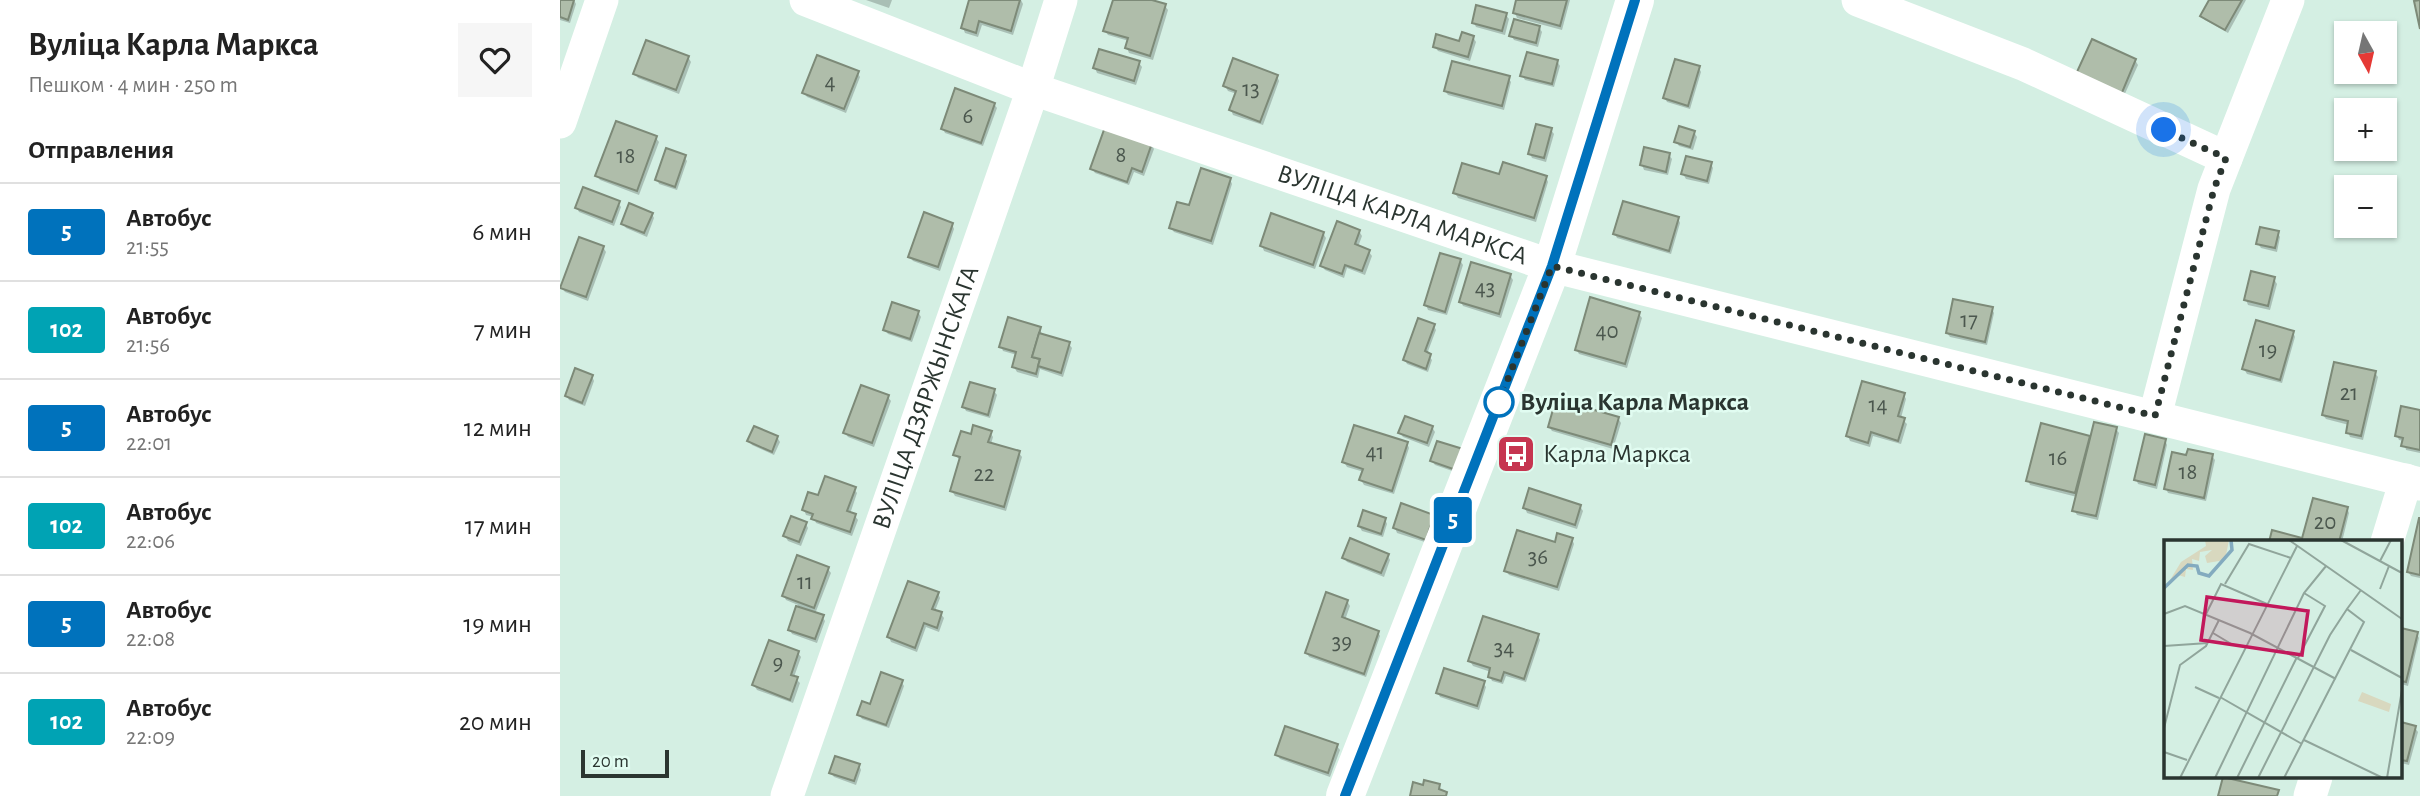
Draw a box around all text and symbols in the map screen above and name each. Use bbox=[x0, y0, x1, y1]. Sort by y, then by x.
north arrow bbox=[2334, 21, 2398, 84]
map controls bbox=[2334, 21, 2397, 238]
button: heart bbox=[458, 23, 532, 97]
text: Вуліца Карла Маркса bbox=[28, 29, 319, 62]
house number: 4 bbox=[824, 71, 836, 94]
text: Пешком · 4 мин · 250 m bbox=[28, 74, 238, 97]
house number: 13 bbox=[1242, 78, 1260, 101]
button: + bbox=[2334, 98, 2397, 161]
house number: 6 bbox=[963, 105, 973, 128]
your location bbox=[2146, 112, 2181, 147]
text: Отправления bbox=[28, 137, 174, 163]
house number: 8 bbox=[1116, 144, 1126, 167]
house number: 18 bbox=[617, 145, 635, 168]
street label: ВУЛІЦА КАРЛА МАРКСА bbox=[1274, 160, 1531, 270]
button: − bbox=[2334, 175, 2397, 238]
text: Автобус bbox=[126, 205, 212, 231]
text: 6 мин bbox=[472, 219, 532, 245]
text: 5 bbox=[61, 220, 72, 244]
text: 21:55 bbox=[126, 236, 169, 259]
street label: ВУЛІЦА ДЗЯРЖЫНСКАГА bbox=[868, 262, 983, 533]
house number: 43 bbox=[1475, 277, 1495, 300]
text: Автобус bbox=[126, 303, 212, 329]
house number: 17 bbox=[1960, 309, 1978, 332]
text: 7 мин bbox=[474, 317, 532, 343]
text: 102 bbox=[50, 318, 83, 342]
house number: 40 bbox=[1595, 320, 1619, 343]
text: 21:56 bbox=[126, 334, 170, 357]
house number: 19 bbox=[2259, 339, 2277, 362]
house number: 21 bbox=[2340, 382, 2358, 405]
marker: Вуліца Карла Маркса bbox=[1484, 387, 1514, 417]
place label: Вуліца Карла Маркса bbox=[1520, 389, 1749, 415]
house number: 14 bbox=[1869, 394, 1887, 417]
text: Автобус bbox=[126, 401, 212, 427]
text: 12 мин bbox=[464, 415, 532, 441]
text: 5 bbox=[61, 416, 72, 440]
text: 22:01 bbox=[126, 432, 172, 455]
bus stop icon: Карла Маркса bbox=[1495, 433, 1537, 475]
house number: 41 bbox=[1366, 441, 1384, 464]
place label: Карла Маркса bbox=[1543, 441, 1691, 467]
house number: 16 bbox=[2049, 447, 2067, 470]
house number: 18 bbox=[2179, 461, 2197, 484]
house number: 22 bbox=[974, 463, 994, 486]
line badge: 5 bbox=[1430, 497, 1476, 543]
text: Автобус bbox=[126, 499, 212, 525]
text: 5 bbox=[1448, 508, 1458, 532]
house number: 20 bbox=[2314, 511, 2336, 534]
text: 17 мин bbox=[465, 513, 532, 539]
text: 102 bbox=[50, 514, 83, 538]
text: 22:06 bbox=[126, 530, 175, 553]
inset map bbox=[2164, 540, 2402, 778]
house number: 36 bbox=[1528, 546, 1548, 569]
house number: 11 bbox=[797, 571, 813, 594]
text: Автобус bbox=[126, 597, 212, 623]
text: 19 мин bbox=[463, 611, 532, 637]
text: 5 bbox=[61, 612, 72, 636]
text: 22:08 bbox=[126, 628, 175, 651]
house number: 39 bbox=[1332, 631, 1352, 654]
house number: 34 bbox=[1494, 637, 1514, 660]
house number: 9 bbox=[773, 652, 783, 675]
text: Автобус bbox=[126, 695, 212, 721]
text: 20 мин bbox=[459, 709, 532, 735]
text: 102 bbox=[50, 710, 83, 734]
text: 22:09 bbox=[126, 726, 175, 749]
scale bar bbox=[581, 747, 668, 779]
text: 20 m bbox=[592, 752, 629, 771]

